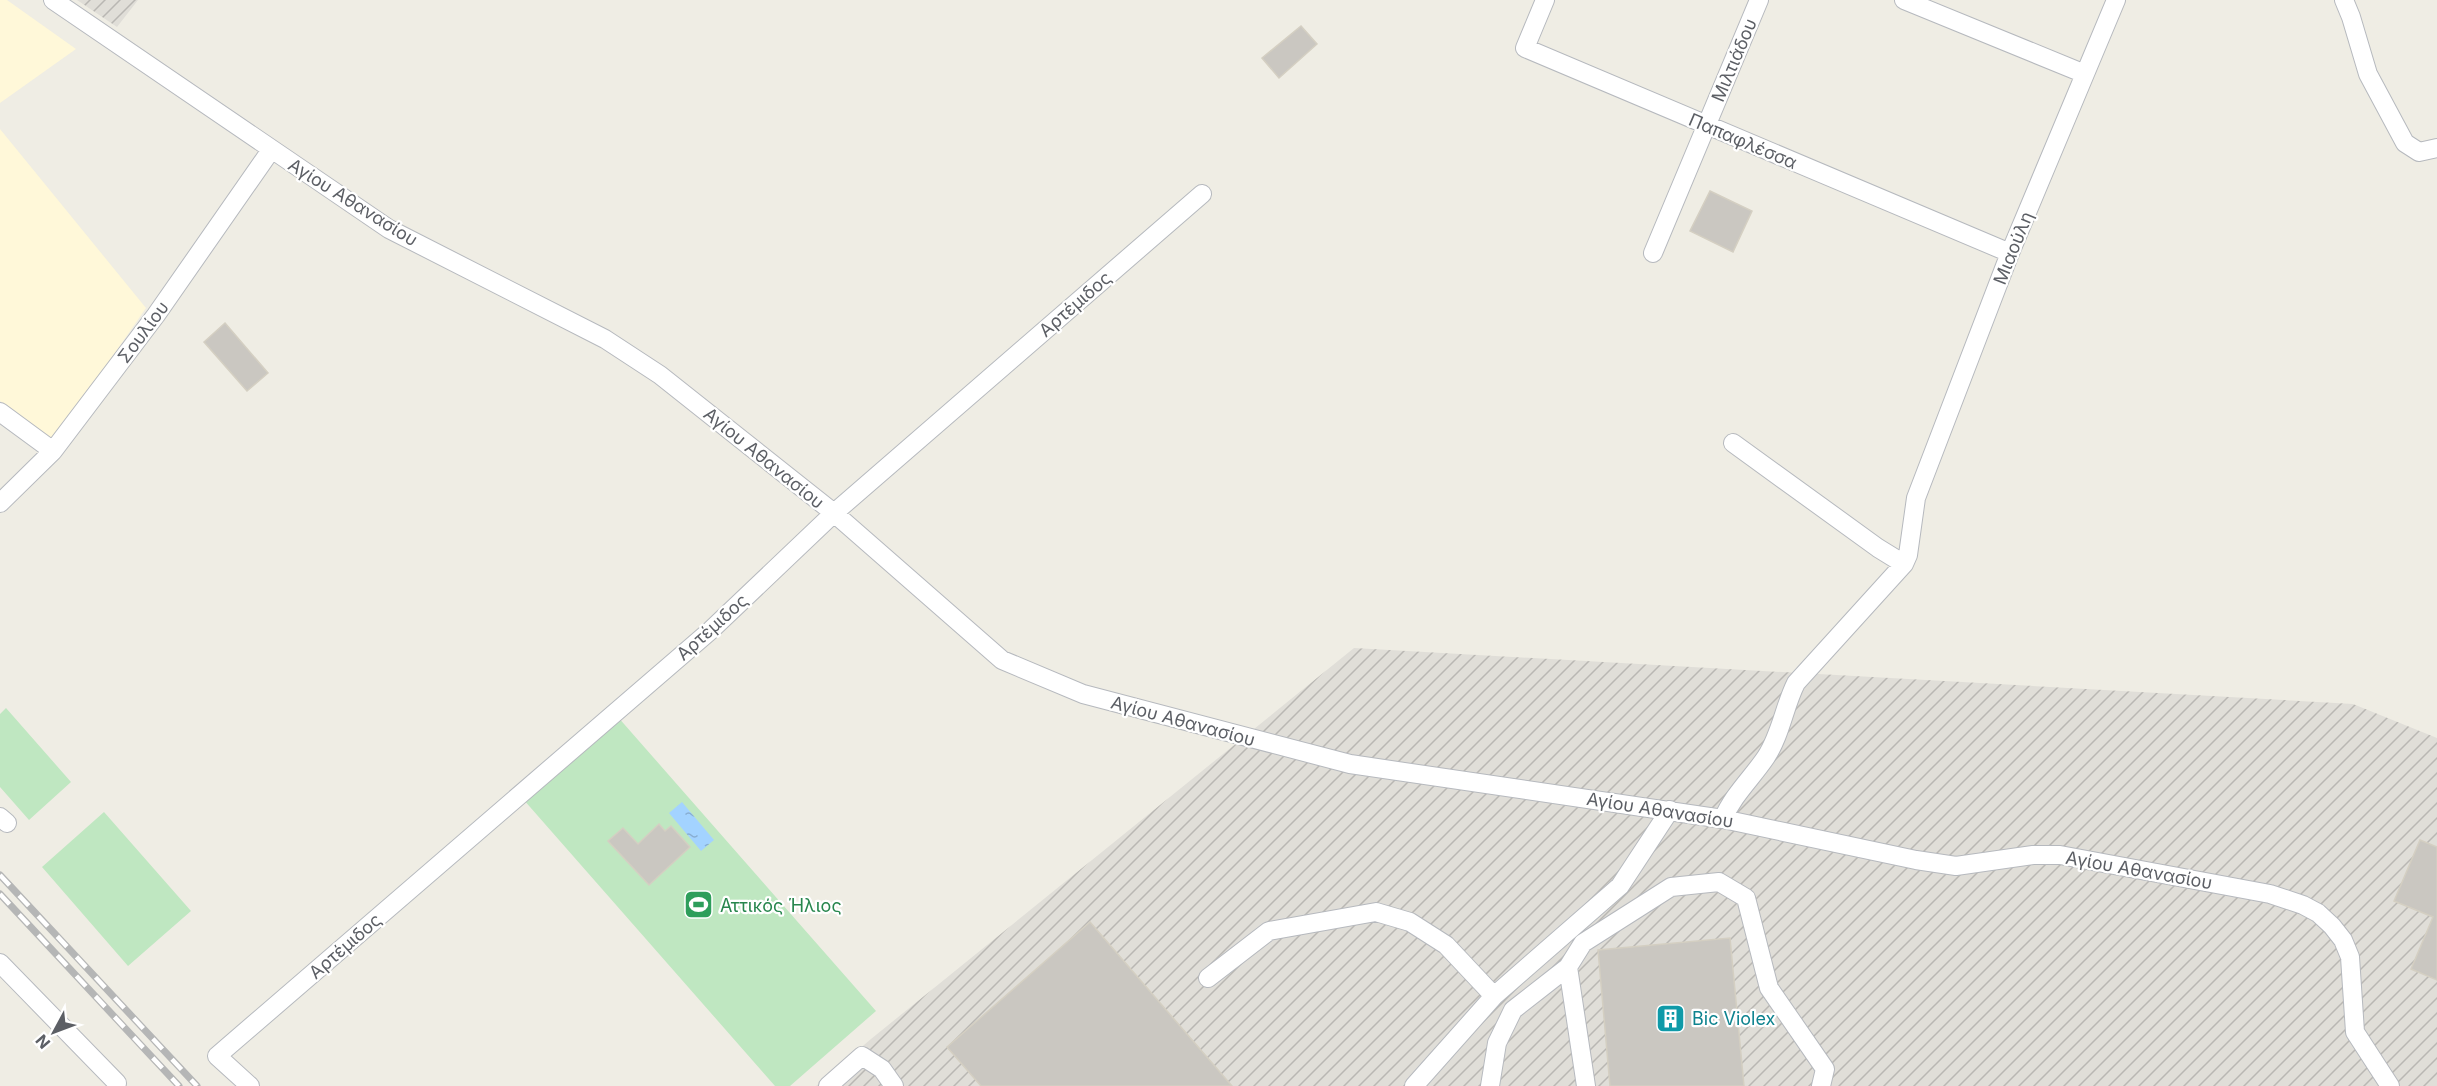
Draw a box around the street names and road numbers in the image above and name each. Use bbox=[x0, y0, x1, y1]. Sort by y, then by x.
street label: Μιλτιάδου bbox=[1707, 15, 1761, 105]
street label: Παπαφλέσσα bbox=[1686, 109, 1800, 173]
street label: Αγίου Αθανασίου bbox=[285, 154, 421, 250]
street label: Μιαούλη bbox=[1989, 209, 2037, 287]
street label: Αρτέμιδος bbox=[1035, 267, 1115, 341]
street label: Σουλίου bbox=[113, 297, 173, 367]
street label: Αγίου Αθανασίου bbox=[700, 403, 828, 513]
street label: Αρτέμιδος bbox=[672, 590, 752, 664]
street label: Αγίου Αθανασίου bbox=[1109, 692, 1257, 750]
street label: Αγίου Αθανασίου bbox=[1585, 788, 1735, 832]
street label: Αγίου Αθανασίου bbox=[2064, 847, 2214, 893]
street label: Αρτέμιδος bbox=[305, 909, 385, 983]

